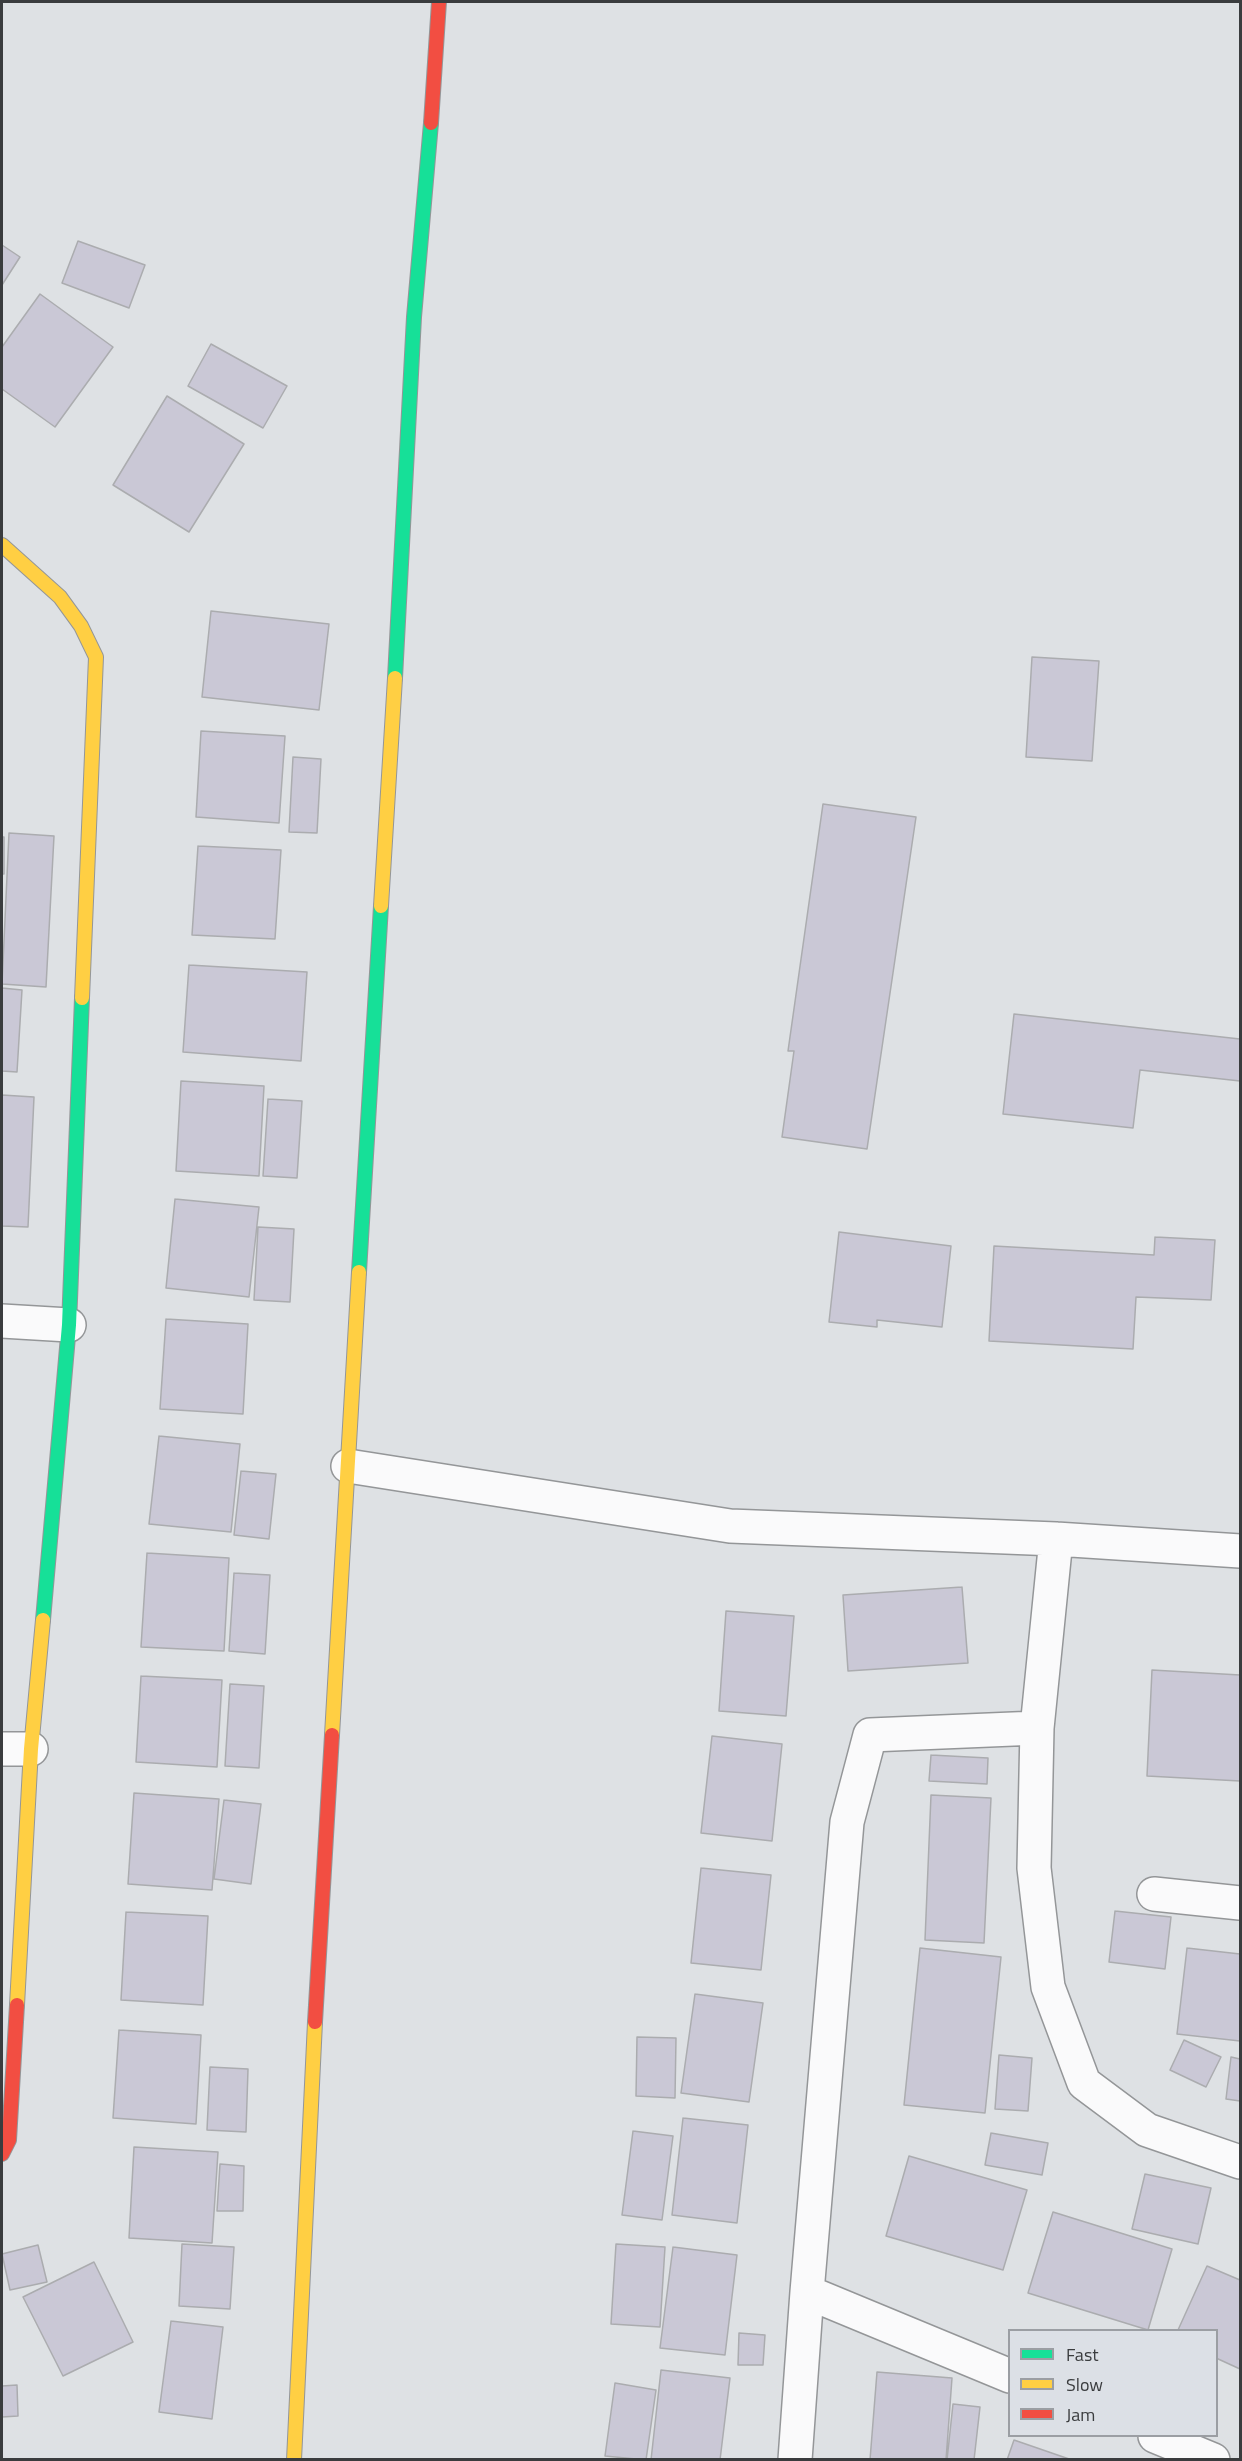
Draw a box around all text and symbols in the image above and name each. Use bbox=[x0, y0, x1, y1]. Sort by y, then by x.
legend bbox=[1008, 2329, 1218, 2437]
text: Fast bbox=[1066, 2341, 1099, 2368]
text: Slow bbox=[1066, 2371, 1103, 2398]
text: Jam bbox=[1066, 2401, 1095, 2428]

